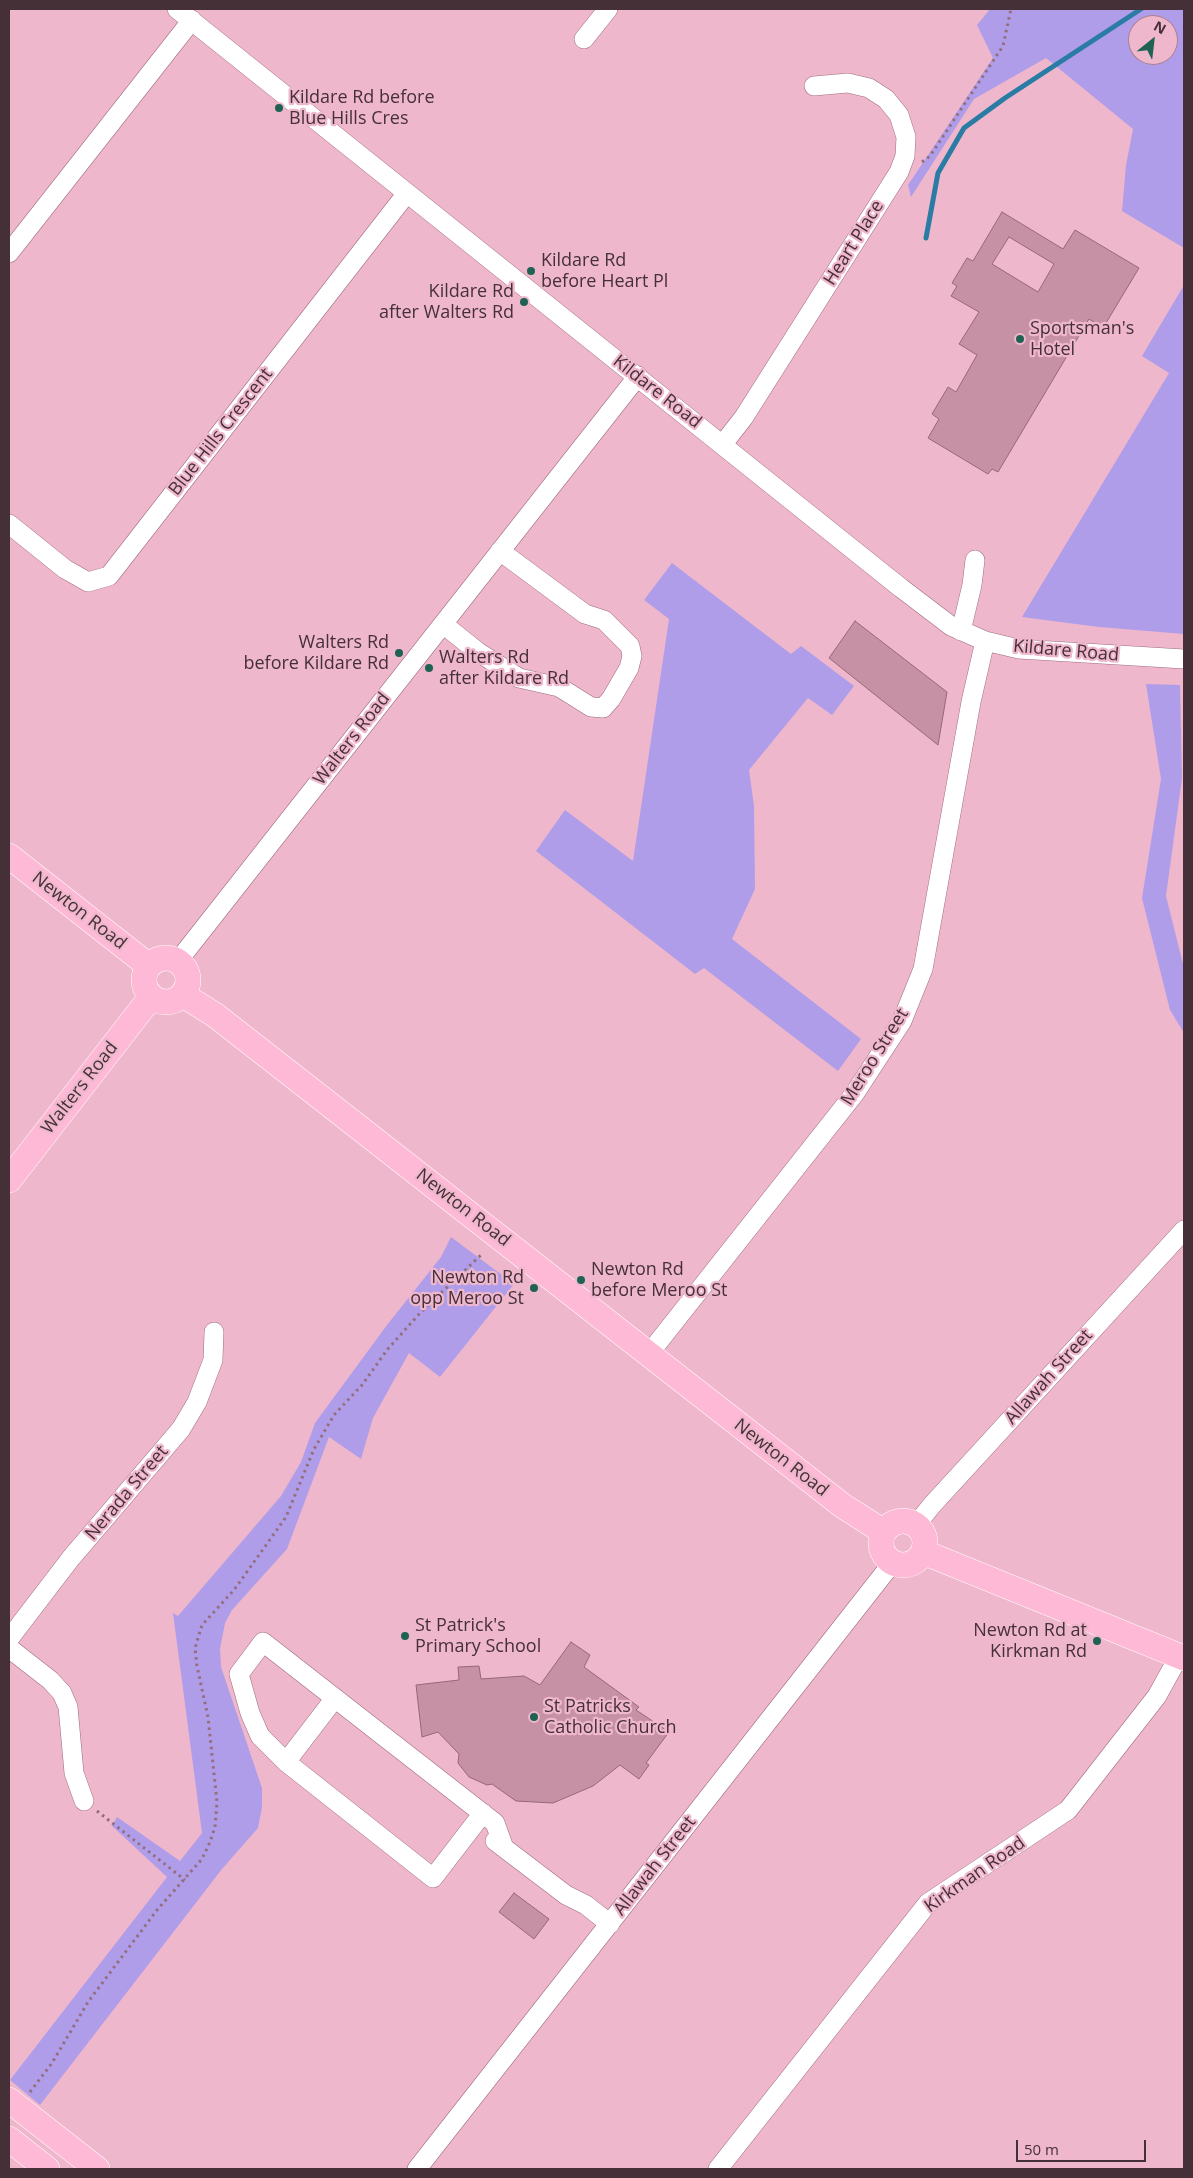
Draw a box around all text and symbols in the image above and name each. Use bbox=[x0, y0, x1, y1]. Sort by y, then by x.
north arrow bbox=[1128, 15, 1178, 65]
text: N bbox=[1150, 16, 1170, 38]
place label: Kildare Rd before Blue Hills Cres bbox=[289, 87, 435, 130]
marker: Kildare Rd before Blue Hills Cres bbox=[273, 102, 285, 114]
street label: Heart Place bbox=[819, 197, 889, 289]
place label: Kildare Rd before Heart Pl bbox=[541, 250, 668, 292]
marker: Kildare Rd before Heart Pl bbox=[525, 265, 537, 277]
place label: Kildare Rd after Walters Rd bbox=[379, 281, 514, 324]
marker: Kildare Rd after Walters Rd bbox=[518, 296, 530, 308]
place label: Sportsman's Hotel bbox=[1030, 318, 1134, 360]
marker: Sportsman's Hotel bbox=[1014, 333, 1026, 345]
street label: Kildare Road bbox=[609, 351, 705, 433]
street label: Blue Hills Crescent bbox=[165, 364, 277, 500]
place label: Walters Rd before Kildare Rd bbox=[243, 632, 389, 674]
street label: Kildare Road bbox=[1012, 636, 1120, 666]
marker: Walters Rd before Kildare Rd bbox=[393, 647, 405, 659]
place label: Walters Rd after Kildare Rd bbox=[439, 647, 569, 690]
marker: Walters Rd after Kildare Rd bbox=[423, 662, 435, 674]
street label: Walters Road bbox=[309, 689, 395, 789]
street label: Newton Road bbox=[28, 868, 130, 954]
street label: Meroo Street bbox=[837, 1005, 913, 1109]
street label: Walters Road bbox=[37, 1038, 123, 1138]
street label: Newton Road bbox=[412, 1165, 514, 1251]
place label: Newton Rd before Meroo St bbox=[591, 1259, 727, 1302]
place label: Newton Rd opp Meroo St bbox=[410, 1267, 524, 1310]
marker: Newton Rd before Meroo St bbox=[575, 1274, 587, 1286]
marker: Newton Rd opp Meroo St bbox=[528, 1282, 540, 1294]
street label: Allawah Street bbox=[1001, 1325, 1097, 1429]
street label: Newton Road bbox=[730, 1415, 832, 1501]
street label: Nerada Street bbox=[81, 1441, 173, 1545]
place label: St Patrick's Primary School bbox=[415, 1615, 541, 1658]
place label: Newton Rd at Kirkman Rd bbox=[973, 1620, 1087, 1662]
marker: St Patrick's Primary School bbox=[399, 1630, 411, 1642]
marker: Newton Rd at Kirkman Rd bbox=[1091, 1635, 1103, 1647]
place label: St Patricks Catholic Church bbox=[544, 1696, 676, 1738]
marker: St Patricks Catholic Church bbox=[528, 1711, 540, 1723]
street label: Allawah Street bbox=[609, 1812, 701, 1920]
street label: Kirkman Road bbox=[921, 1832, 1029, 1918]
scale bar bbox=[1018, 2130, 1148, 2162]
text: 50 m bbox=[1024, 2139, 1059, 2159]

